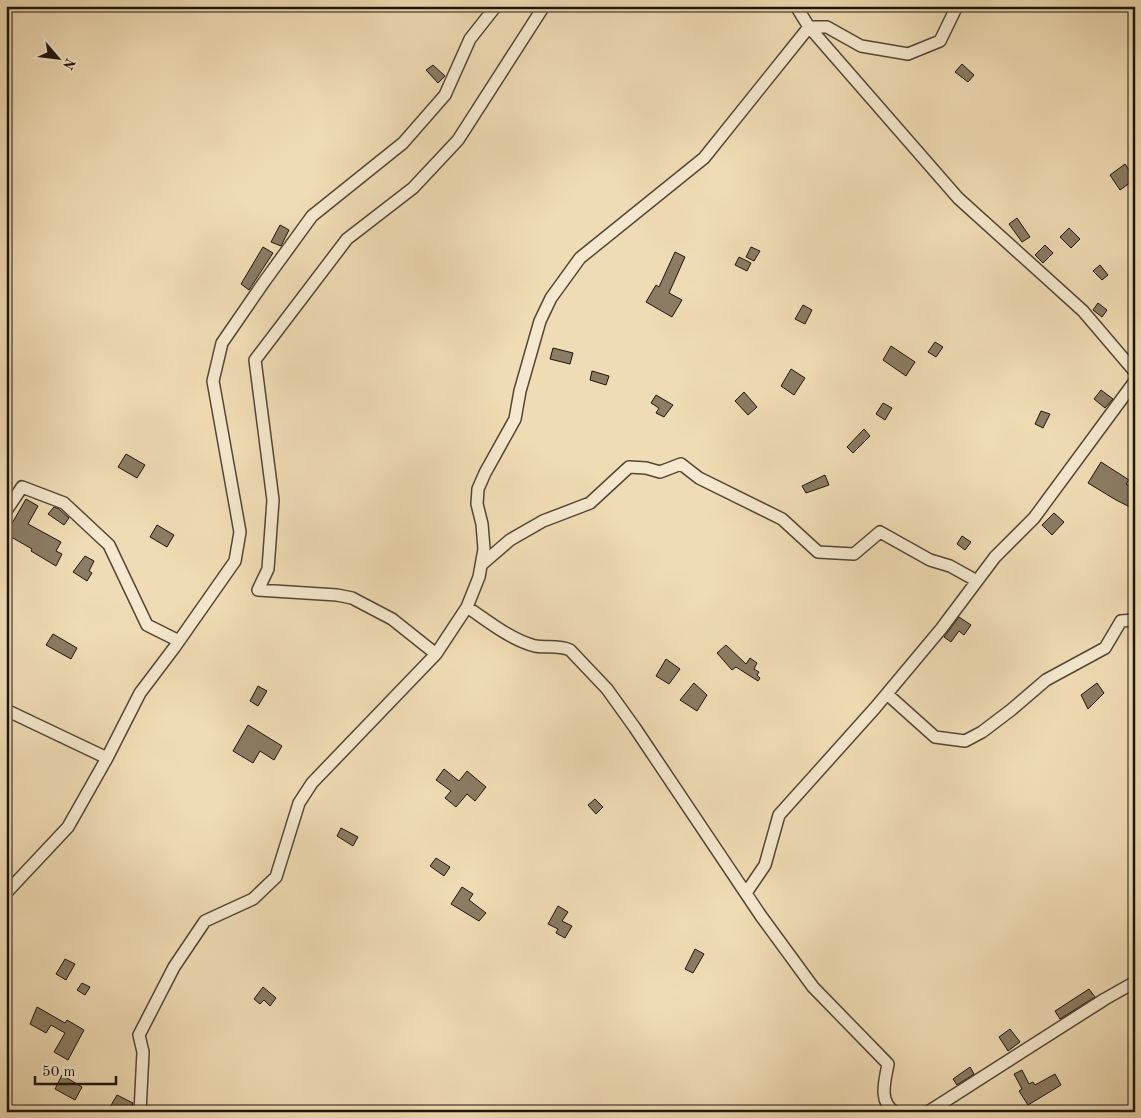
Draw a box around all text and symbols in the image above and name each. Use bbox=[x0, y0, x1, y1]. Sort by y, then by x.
north arrow bbox=[32, 32, 82, 82]
text: N bbox=[60, 56, 77, 72]
scale bar bbox=[35, 1053, 116, 1085]
text: 50 m bbox=[42, 1065, 76, 1080]

